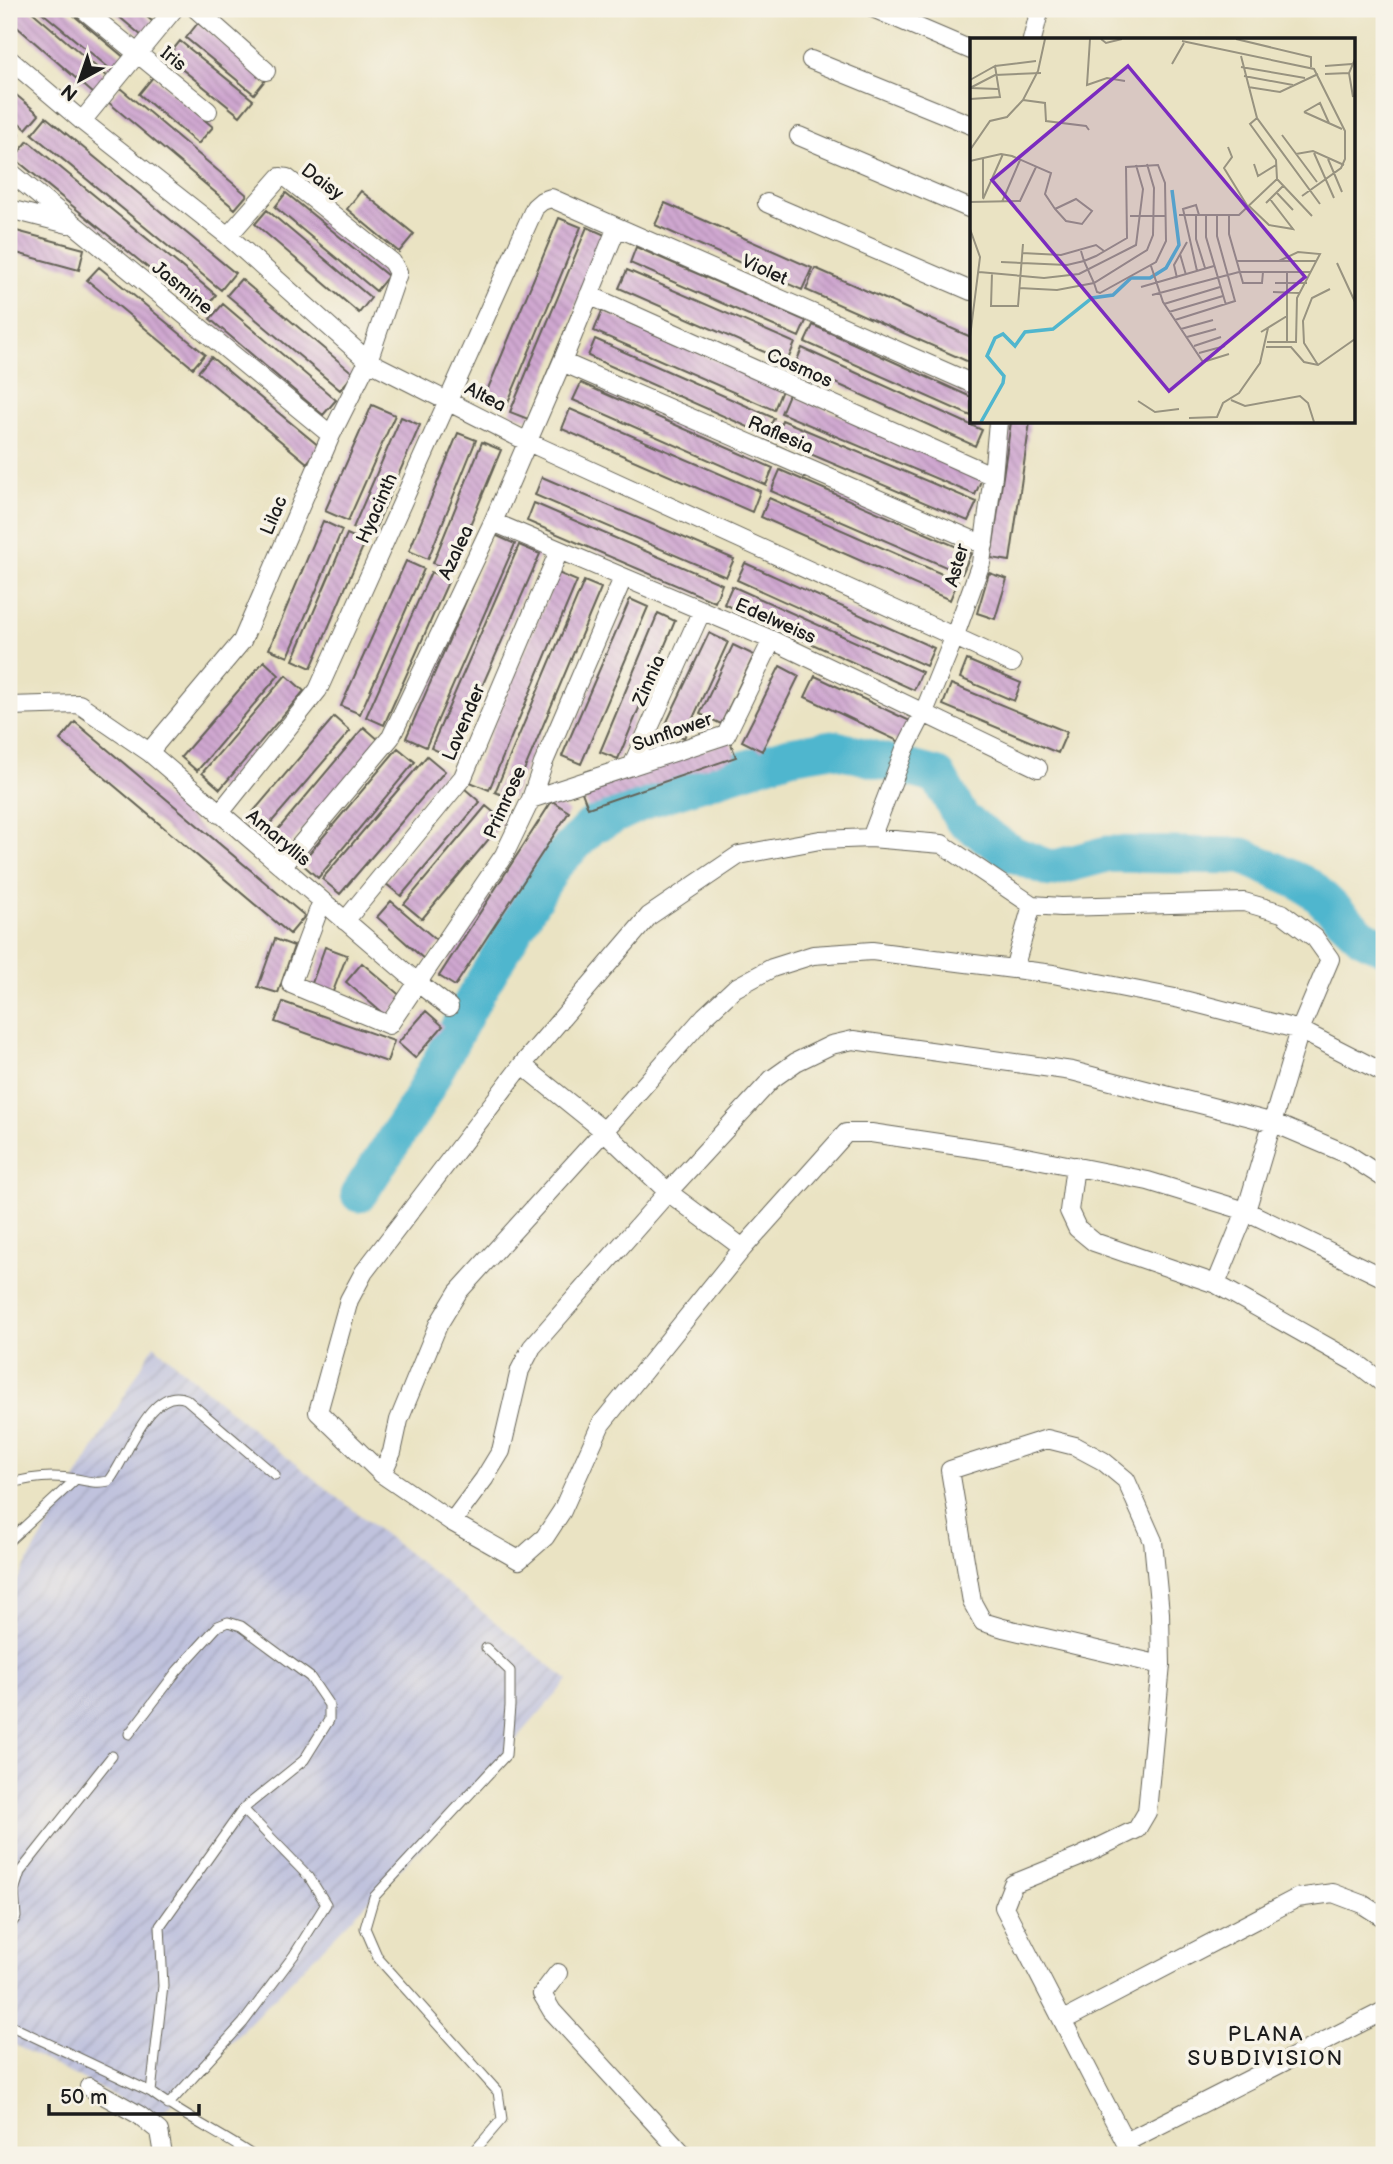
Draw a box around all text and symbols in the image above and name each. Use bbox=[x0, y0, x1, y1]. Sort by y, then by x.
inset map bbox=[970, 38, 1354, 424]
street label: Iris bbox=[156, 42, 191, 76]
north arrow bbox=[46, 46, 116, 116]
text: N bbox=[57, 78, 83, 105]
street label: Daisy bbox=[296, 159, 348, 206]
street label: Violet bbox=[738, 250, 791, 291]
street label: Jasmine bbox=[147, 257, 217, 320]
street label: Cosmos bbox=[763, 344, 836, 393]
street label: Altea bbox=[461, 377, 510, 417]
street label: Raflesia bbox=[744, 411, 817, 459]
street label: Hyacinth bbox=[352, 470, 403, 547]
street label: Lilac bbox=[256, 493, 293, 539]
street label: Azalea bbox=[434, 522, 479, 583]
street label: Aster bbox=[940, 540, 975, 590]
street label: Edelweiss bbox=[731, 593, 819, 649]
street label: Zinnia bbox=[628, 652, 671, 710]
street label: Lavender bbox=[438, 680, 491, 764]
street label: Sunflower bbox=[629, 708, 717, 757]
street label: Primrose bbox=[479, 763, 532, 842]
street label: Amaryllis bbox=[241, 805, 315, 872]
district label: PLANA SUBDIVISION bbox=[1188, 2022, 1344, 2071]
scale bar bbox=[49, 2073, 200, 2117]
text: 50 m bbox=[60, 2085, 107, 2110]

